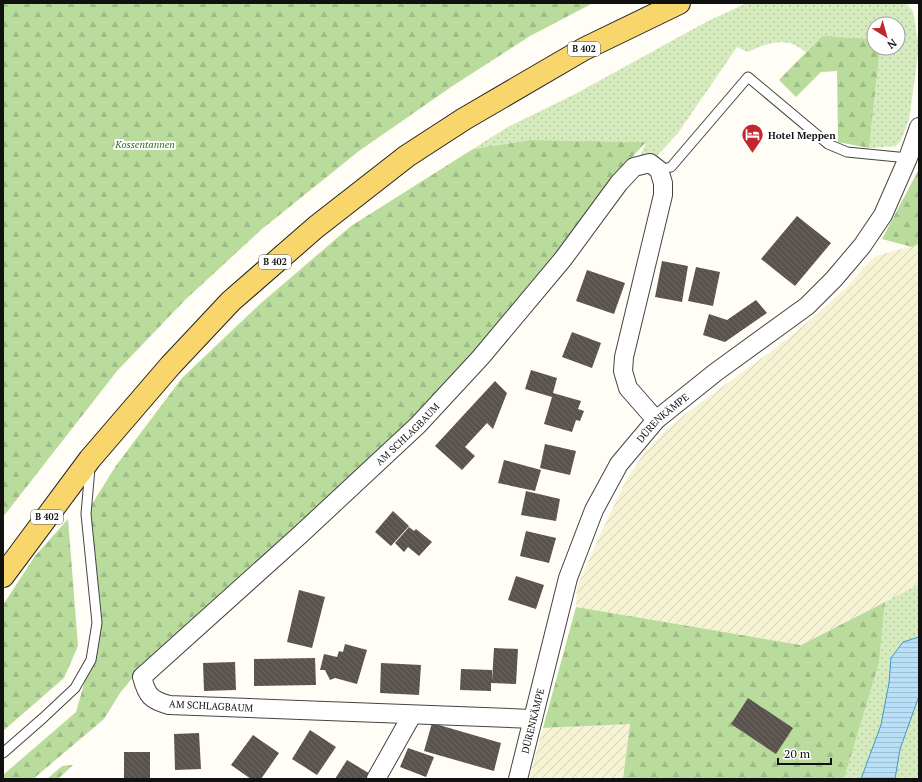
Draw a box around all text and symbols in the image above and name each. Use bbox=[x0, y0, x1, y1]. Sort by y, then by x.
north arrow bbox=[866, 16, 906, 56]
text: N bbox=[884, 36, 900, 52]
road number: B 402 bbox=[568, 42, 600, 56]
hotel icon: Hotel Meppen bbox=[739, 122, 765, 155]
place label: Hotel Meppen bbox=[768, 129, 836, 142]
park label: Kossentannen bbox=[114, 138, 175, 151]
road number: B 402 bbox=[259, 255, 291, 269]
street label: DÜRENKÄMPE bbox=[634, 390, 691, 445]
street label: AM SCHLAGBAUM bbox=[373, 400, 442, 468]
road number: B 402 bbox=[31, 510, 63, 524]
street label: DÜRENKÄMPE bbox=[518, 687, 547, 755]
street label: AM SCHLAGBAUM bbox=[169, 697, 254, 715]
scale bar bbox=[778, 740, 831, 766]
text: 20 m bbox=[784, 746, 811, 761]

